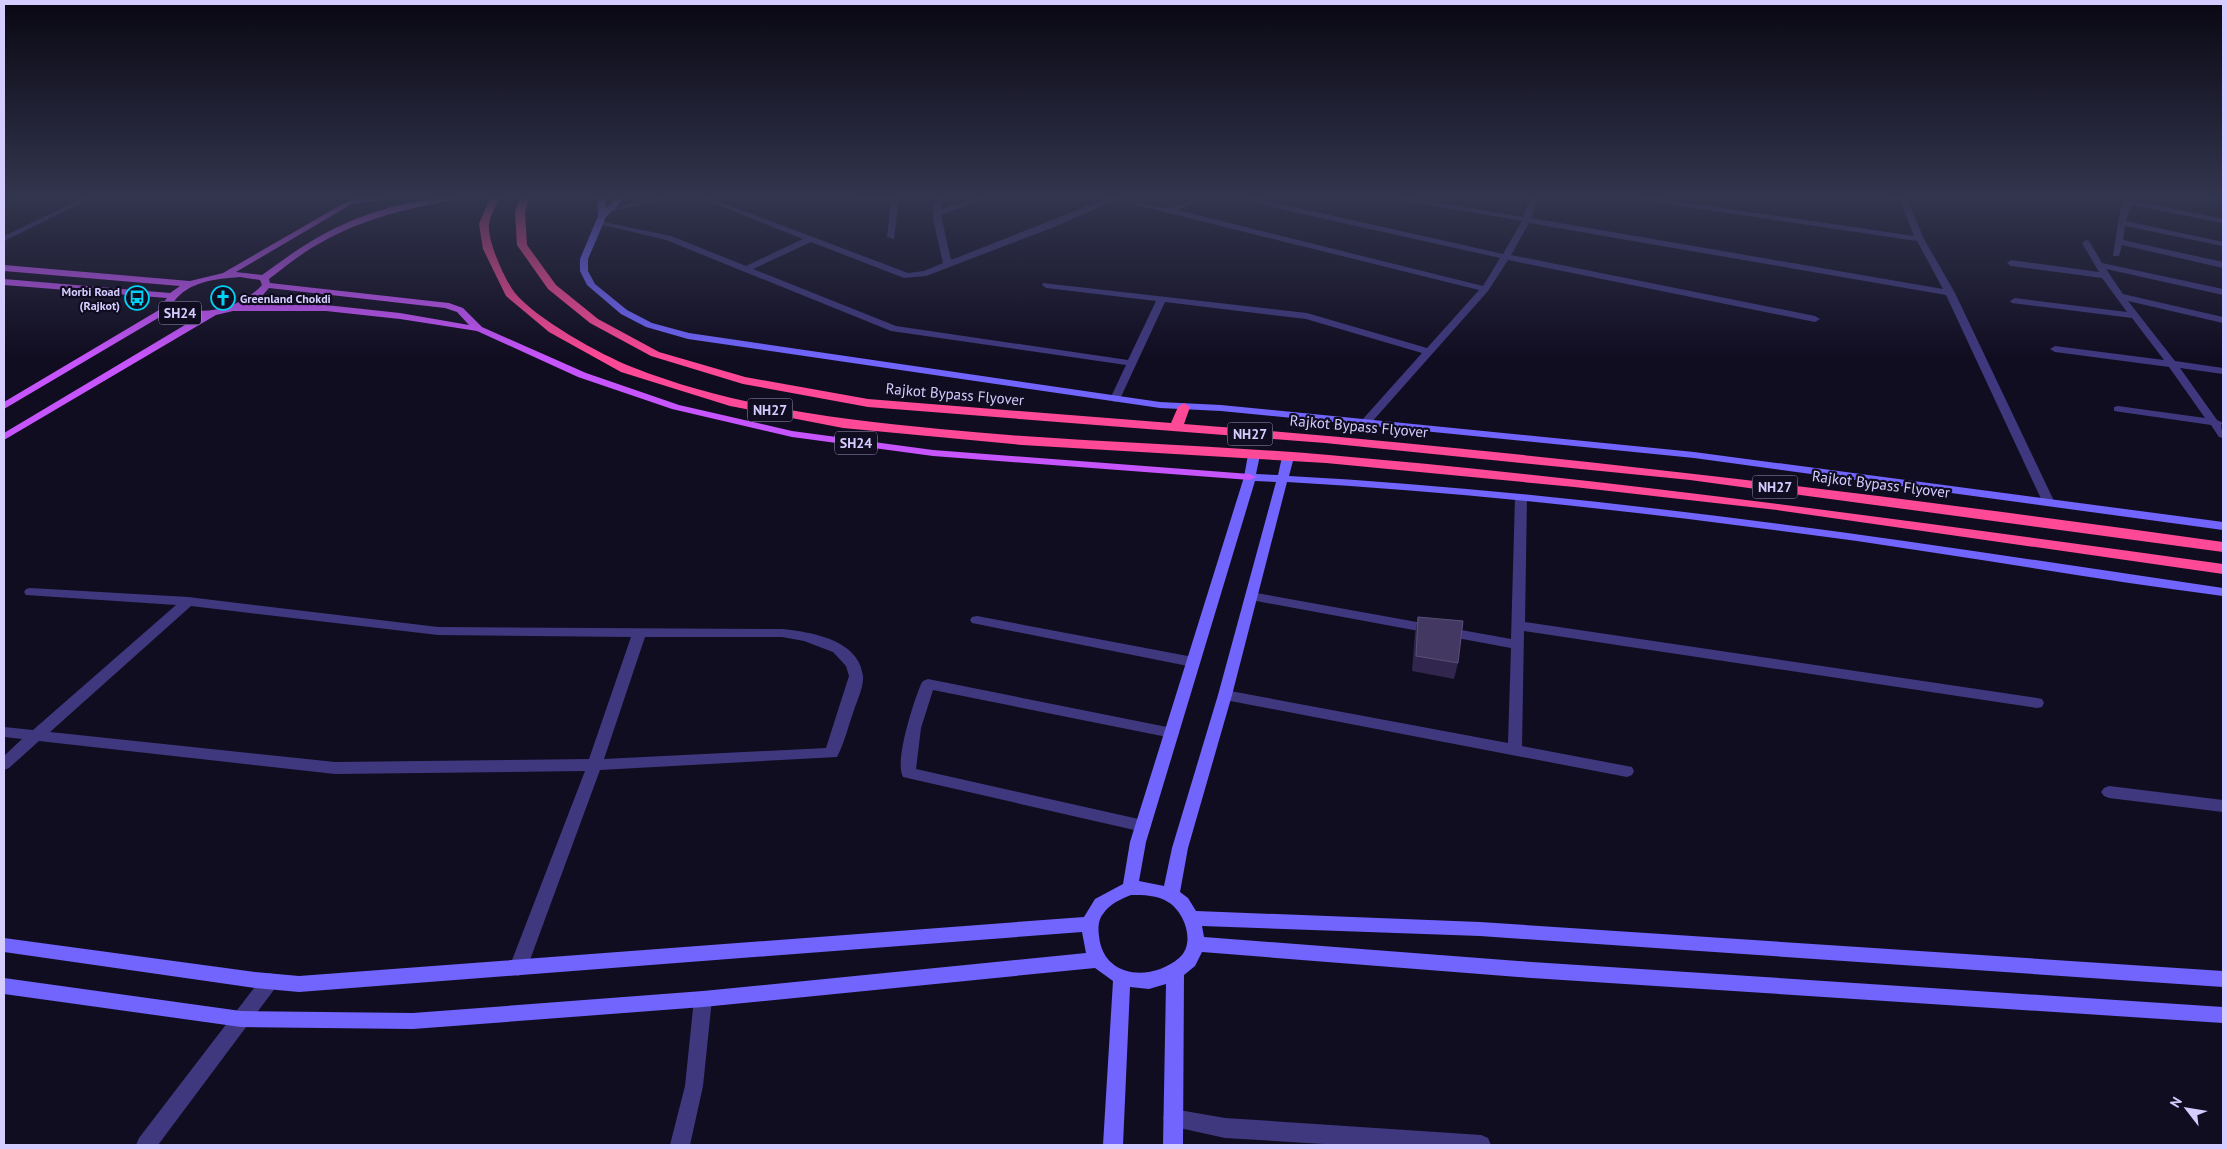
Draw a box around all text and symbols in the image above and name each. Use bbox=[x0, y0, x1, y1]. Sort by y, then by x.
place label: Morbi Road (Rajkot) bbox=[62, 284, 120, 313]
bus stop icon: Morbi Road (Rajkot) bbox=[124, 285, 150, 311]
church icon: Greenland Chokdi bbox=[210, 285, 236, 311]
place label: Greenland Chokdi bbox=[240, 291, 331, 306]
road number: SH24 bbox=[159, 302, 201, 324]
street label: Rajkot Bypass Flyover bbox=[885, 378, 1025, 410]
road number: NH27 bbox=[748, 398, 792, 422]
street label: Rajkot Bypass Flyover bbox=[1289, 410, 1429, 442]
road number: NH27 bbox=[1228, 422, 1272, 446]
road number: SH24 bbox=[835, 432, 877, 454]
street label: Rajkot Bypass Flyover bbox=[1811, 466, 1951, 502]
road number: NH27 bbox=[1752, 476, 1798, 498]
north arrow bbox=[2162, 1084, 2212, 1134]
text: N bbox=[2166, 1094, 2186, 1111]

